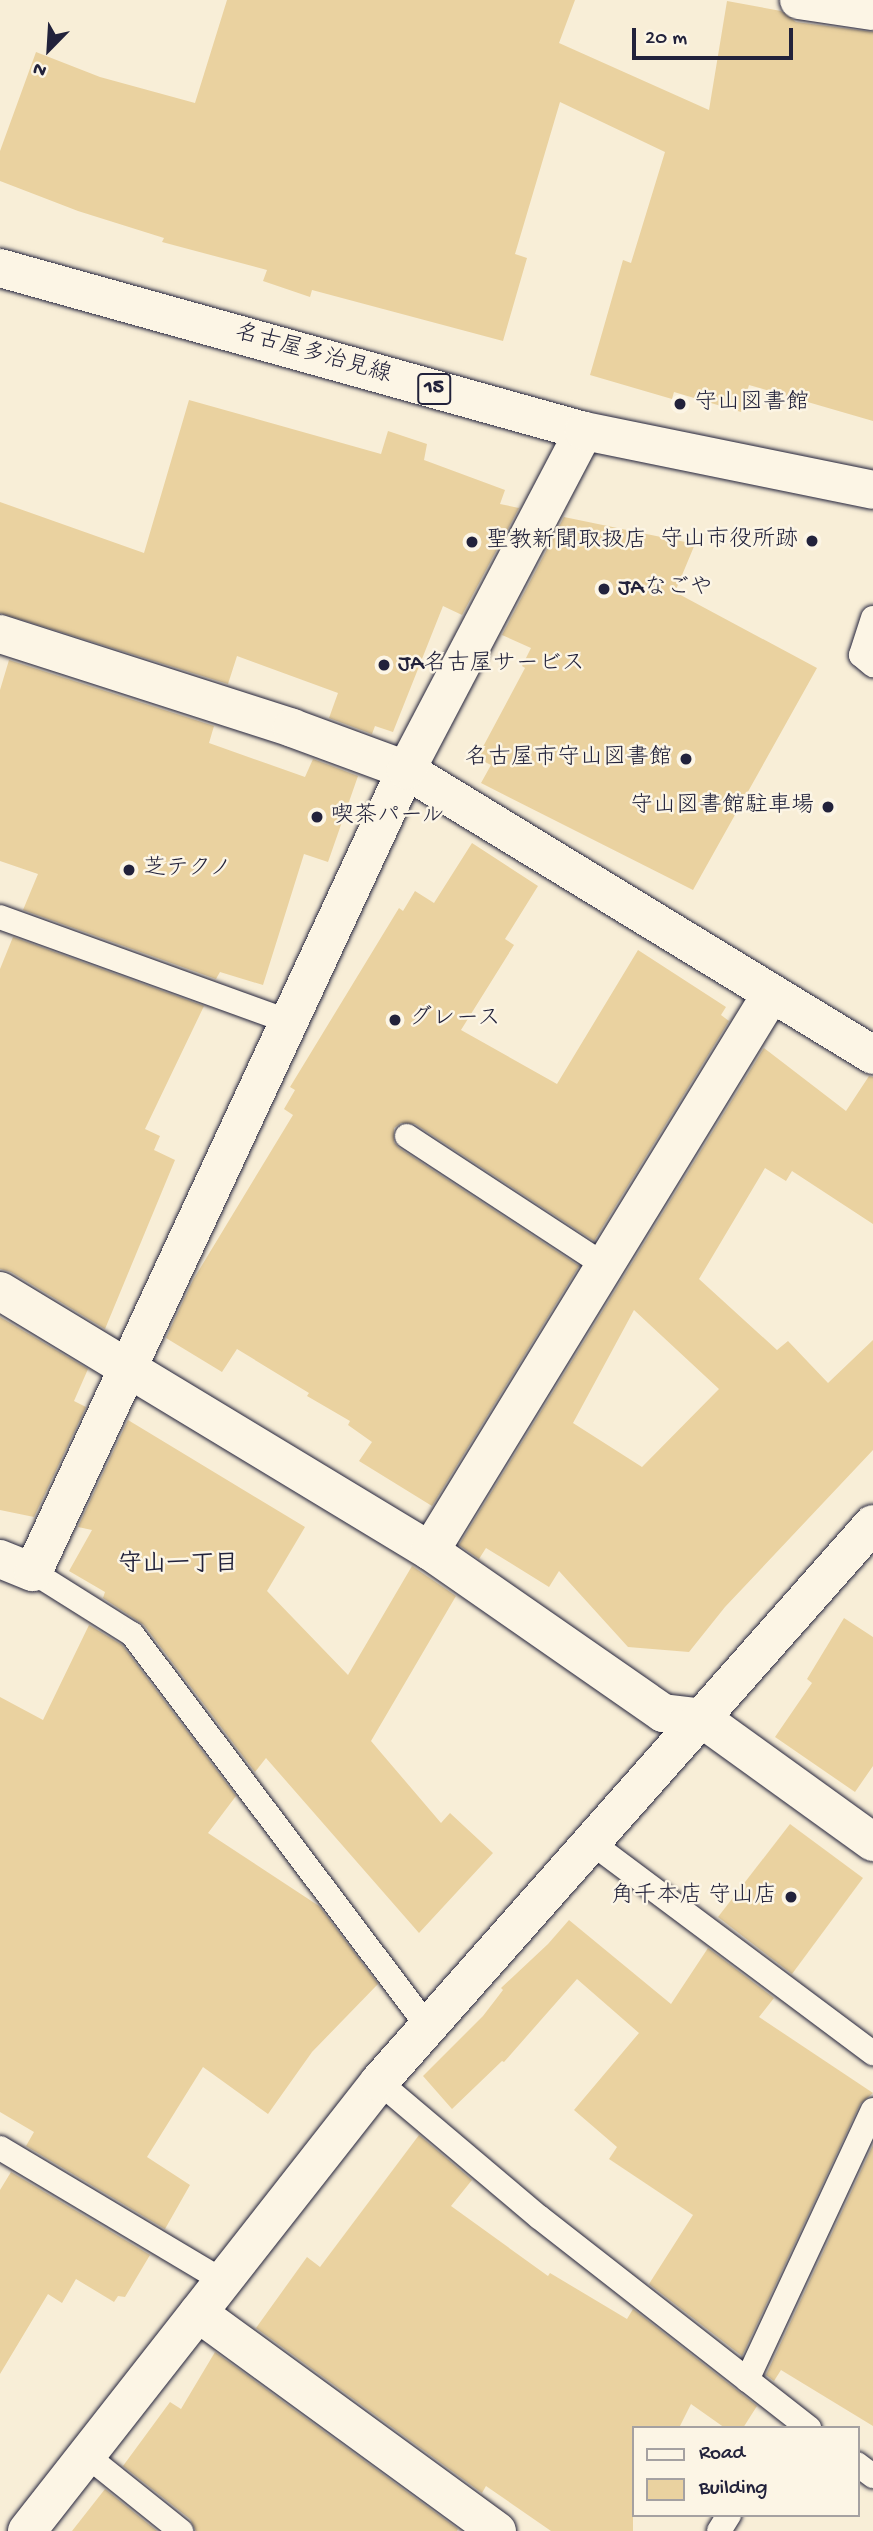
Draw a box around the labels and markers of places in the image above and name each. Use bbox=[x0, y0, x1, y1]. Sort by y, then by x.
place label: 守山図書館 bbox=[694, 390, 809, 418]
marker: 守山図書館 bbox=[672, 396, 688, 412]
place label: 守山市役所跡 bbox=[660, 527, 798, 555]
place label: 聖教新聞取扱店 bbox=[486, 528, 647, 556]
marker: 守山市役所跡 bbox=[804, 533, 820, 549]
marker: 聖教新聞取扱店 bbox=[464, 534, 480, 550]
place label: JAなごや bbox=[618, 575, 713, 603]
marker: JAなごや bbox=[596, 581, 612, 597]
place label: JA名古屋サービス bbox=[398, 651, 585, 679]
marker: JA名古屋サービス bbox=[376, 657, 392, 673]
place label: 名古屋市守山図書館 bbox=[465, 745, 672, 773]
marker: 名古屋市守山図書館 bbox=[678, 751, 694, 767]
place label: 守山図書館駐車場 bbox=[630, 793, 814, 821]
marker: 守山図書館駐車場 bbox=[820, 799, 836, 815]
place label: 喫茶パール bbox=[331, 803, 446, 831]
marker: 喫茶パール bbox=[309, 809, 325, 825]
place label: 芝テクノ bbox=[143, 856, 235, 884]
marker: 芝テクノ bbox=[121, 862, 137, 878]
place label: グレース bbox=[409, 1006, 502, 1034]
marker: グレース bbox=[387, 1012, 403, 1028]
place label: 角千本店 守山店 bbox=[611, 1883, 777, 1911]
marker: 角千本店 守山店 bbox=[783, 1889, 799, 1905]

